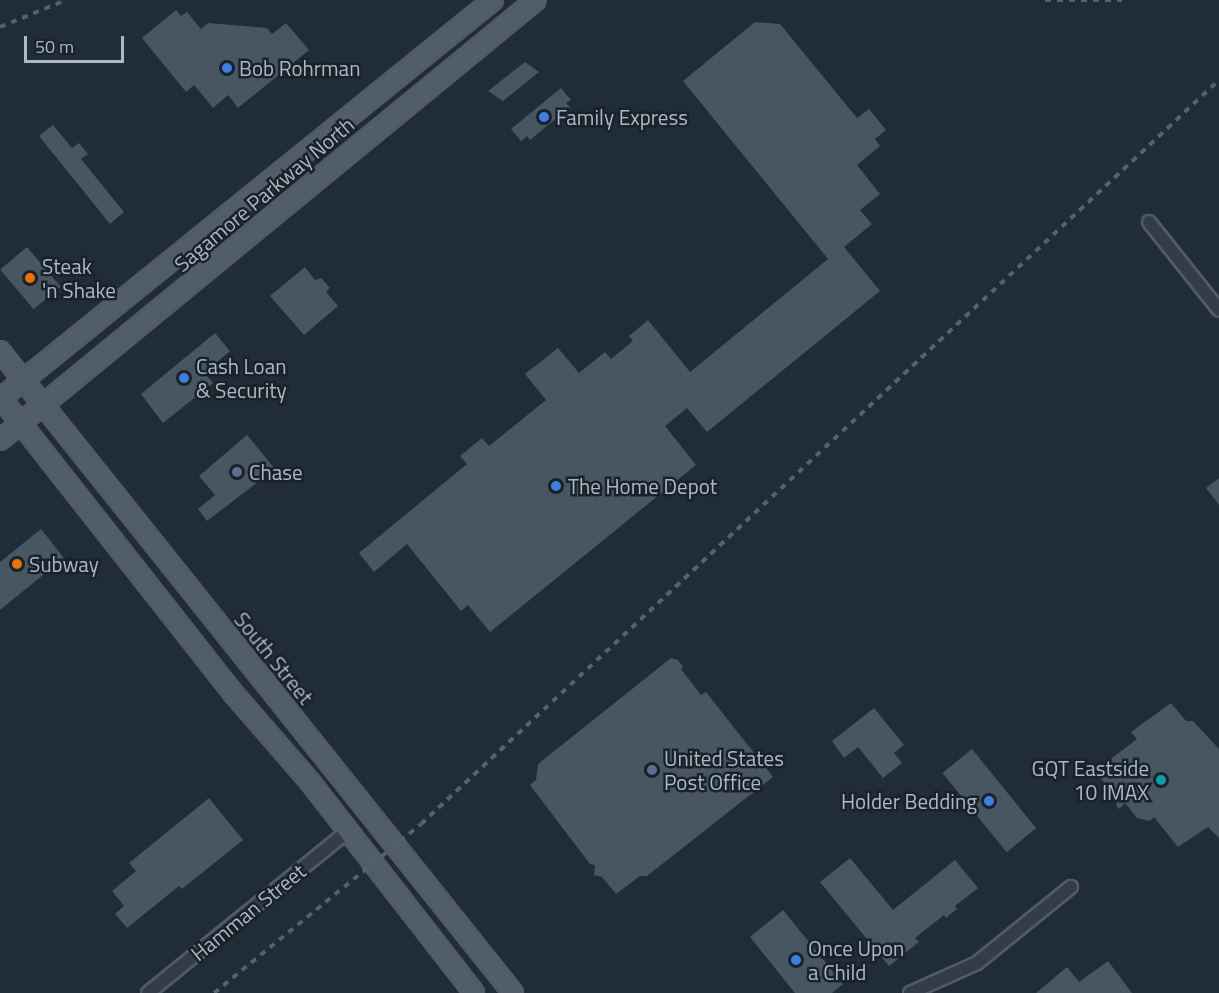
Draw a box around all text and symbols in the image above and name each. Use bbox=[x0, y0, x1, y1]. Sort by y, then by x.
scale bar bbox=[27, 24, 128, 62]
text: 50 m bbox=[35, 33, 74, 60]
place label: Bob Rohrman bbox=[239, 55, 360, 81]
marker: Bob Rohrman bbox=[220, 61, 234, 75]
place label: Family Express bbox=[556, 104, 688, 130]
marker: Family Express bbox=[537, 110, 551, 124]
street label: Sagamore Parkway North bbox=[169, 112, 359, 276]
place label: Steak 'n Shake bbox=[42, 253, 116, 303]
marker: Steak 'n Shake bbox=[23, 271, 37, 285]
place label: Cash Loan & Security bbox=[196, 353, 287, 403]
marker: Cash Loan & Security bbox=[177, 371, 191, 385]
place label: Chase bbox=[249, 459, 303, 485]
marker: Chase bbox=[230, 465, 244, 479]
place label: The Home Depot bbox=[568, 473, 717, 499]
marker: The Home Depot bbox=[549, 479, 563, 493]
place label: Subway bbox=[29, 551, 99, 577]
marker: Subway bbox=[10, 557, 24, 571]
street label: South Street bbox=[229, 607, 319, 709]
place label: United States Post Office bbox=[664, 745, 784, 795]
place label: GQT Eastside 10 IMAX bbox=[1032, 755, 1149, 805]
marker: United States Post Office bbox=[645, 763, 659, 777]
marker: GQT Eastside 10 IMAX bbox=[1154, 773, 1168, 787]
place label: Holder Bedding bbox=[841, 788, 977, 814]
marker: Holder Bedding bbox=[982, 794, 996, 808]
street label: Hamman Street bbox=[186, 858, 310, 966]
place label: Once Upon a Child bbox=[808, 935, 904, 985]
marker: Once Upon a Child bbox=[789, 953, 803, 967]

